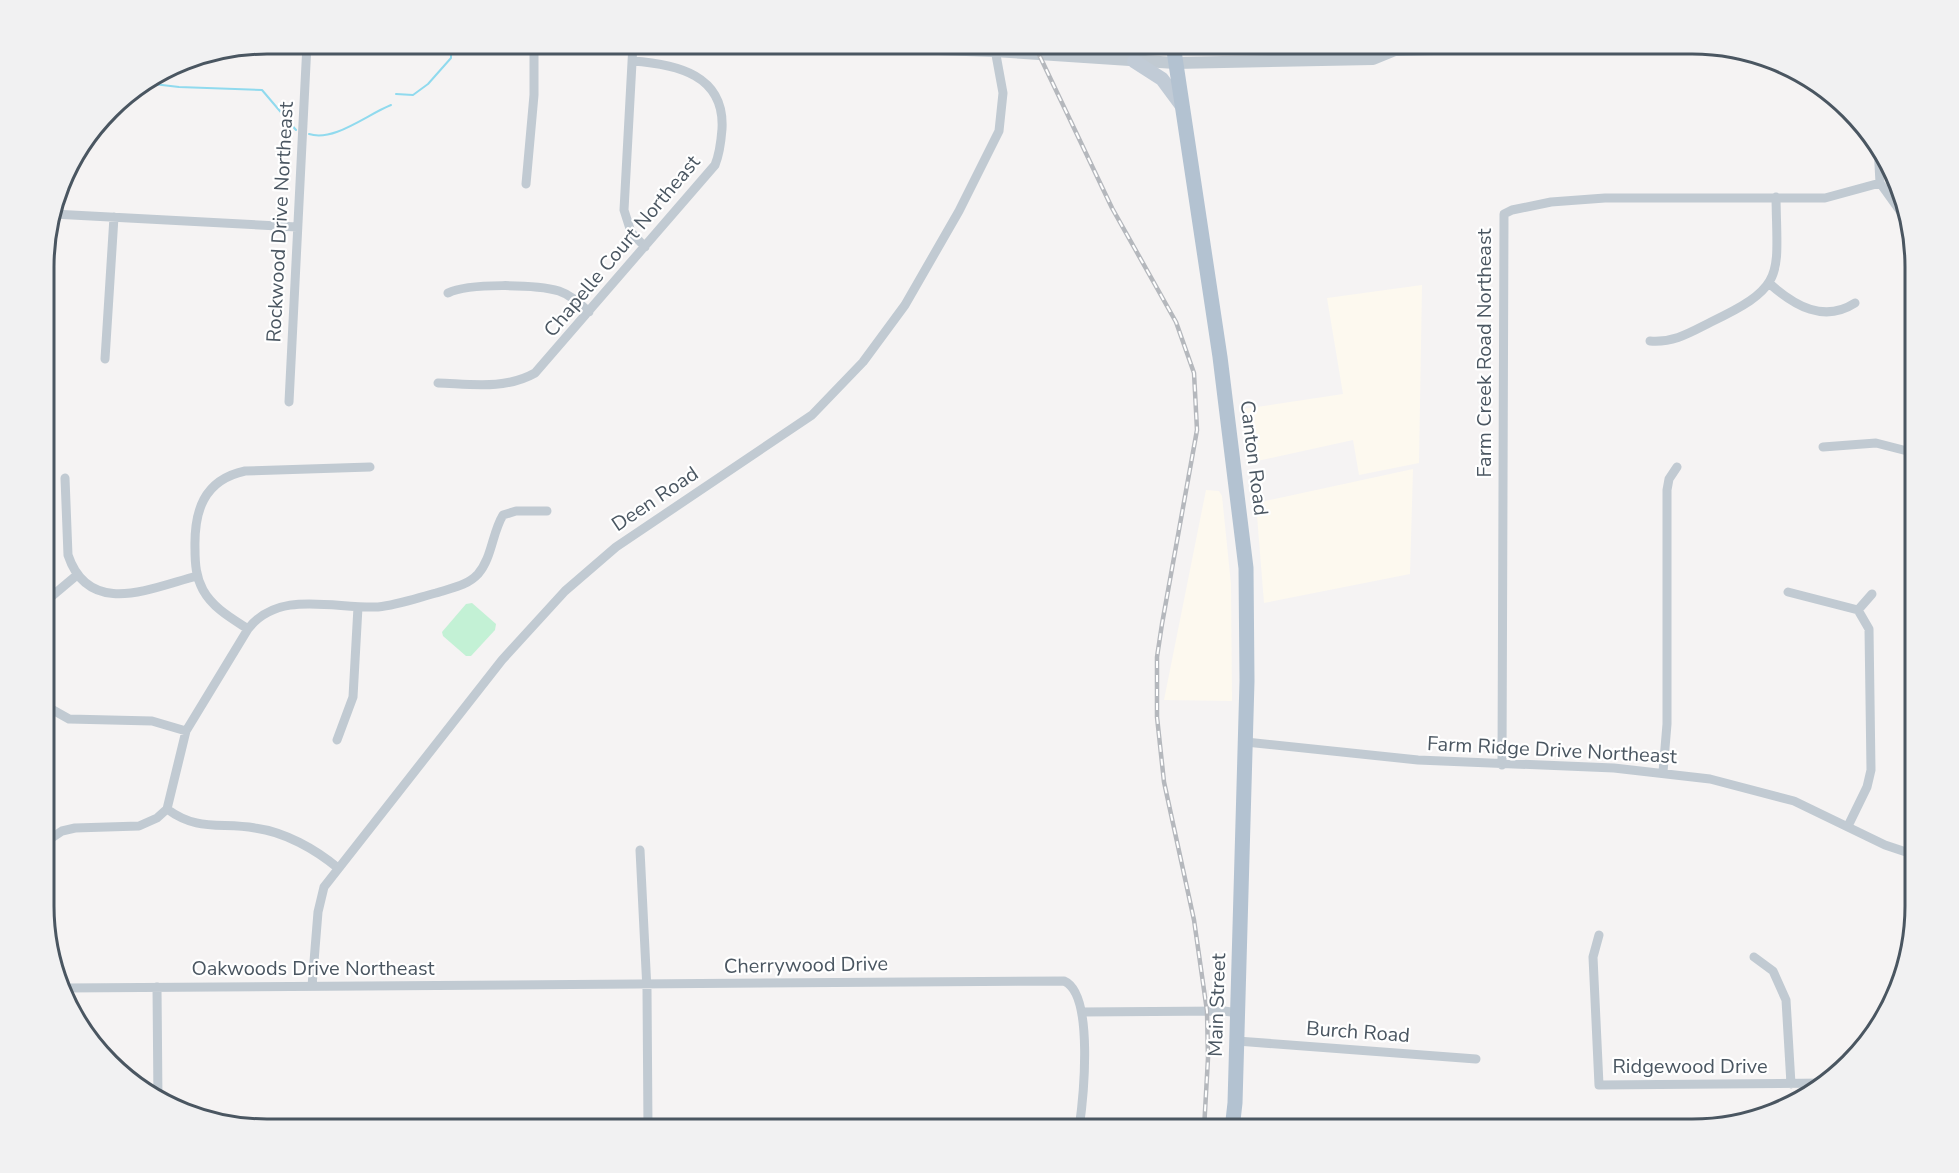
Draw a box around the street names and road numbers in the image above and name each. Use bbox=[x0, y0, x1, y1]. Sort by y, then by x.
street label: Rockwood Drive Northeast bbox=[260, 100, 300, 343]
street label: Chapelle Court Northeast bbox=[538, 149, 707, 343]
street label: Farm Creek Road Northeast bbox=[1471, 228, 1498, 477]
street label: Canton Road bbox=[1234, 399, 1274, 517]
street label: Deen Road bbox=[606, 460, 704, 538]
street label: Farm Ridge Drive Northeast bbox=[1426, 730, 1679, 770]
street label: Cherrywood Drive bbox=[724, 950, 888, 980]
street label: Main Street bbox=[1202, 952, 1232, 1057]
street label: Oakwoods Drive Northeast bbox=[191, 955, 436, 982]
street label: Burch Road bbox=[1305, 1015, 1411, 1049]
street label: Ridgewood Drive bbox=[1612, 1053, 1768, 1080]

